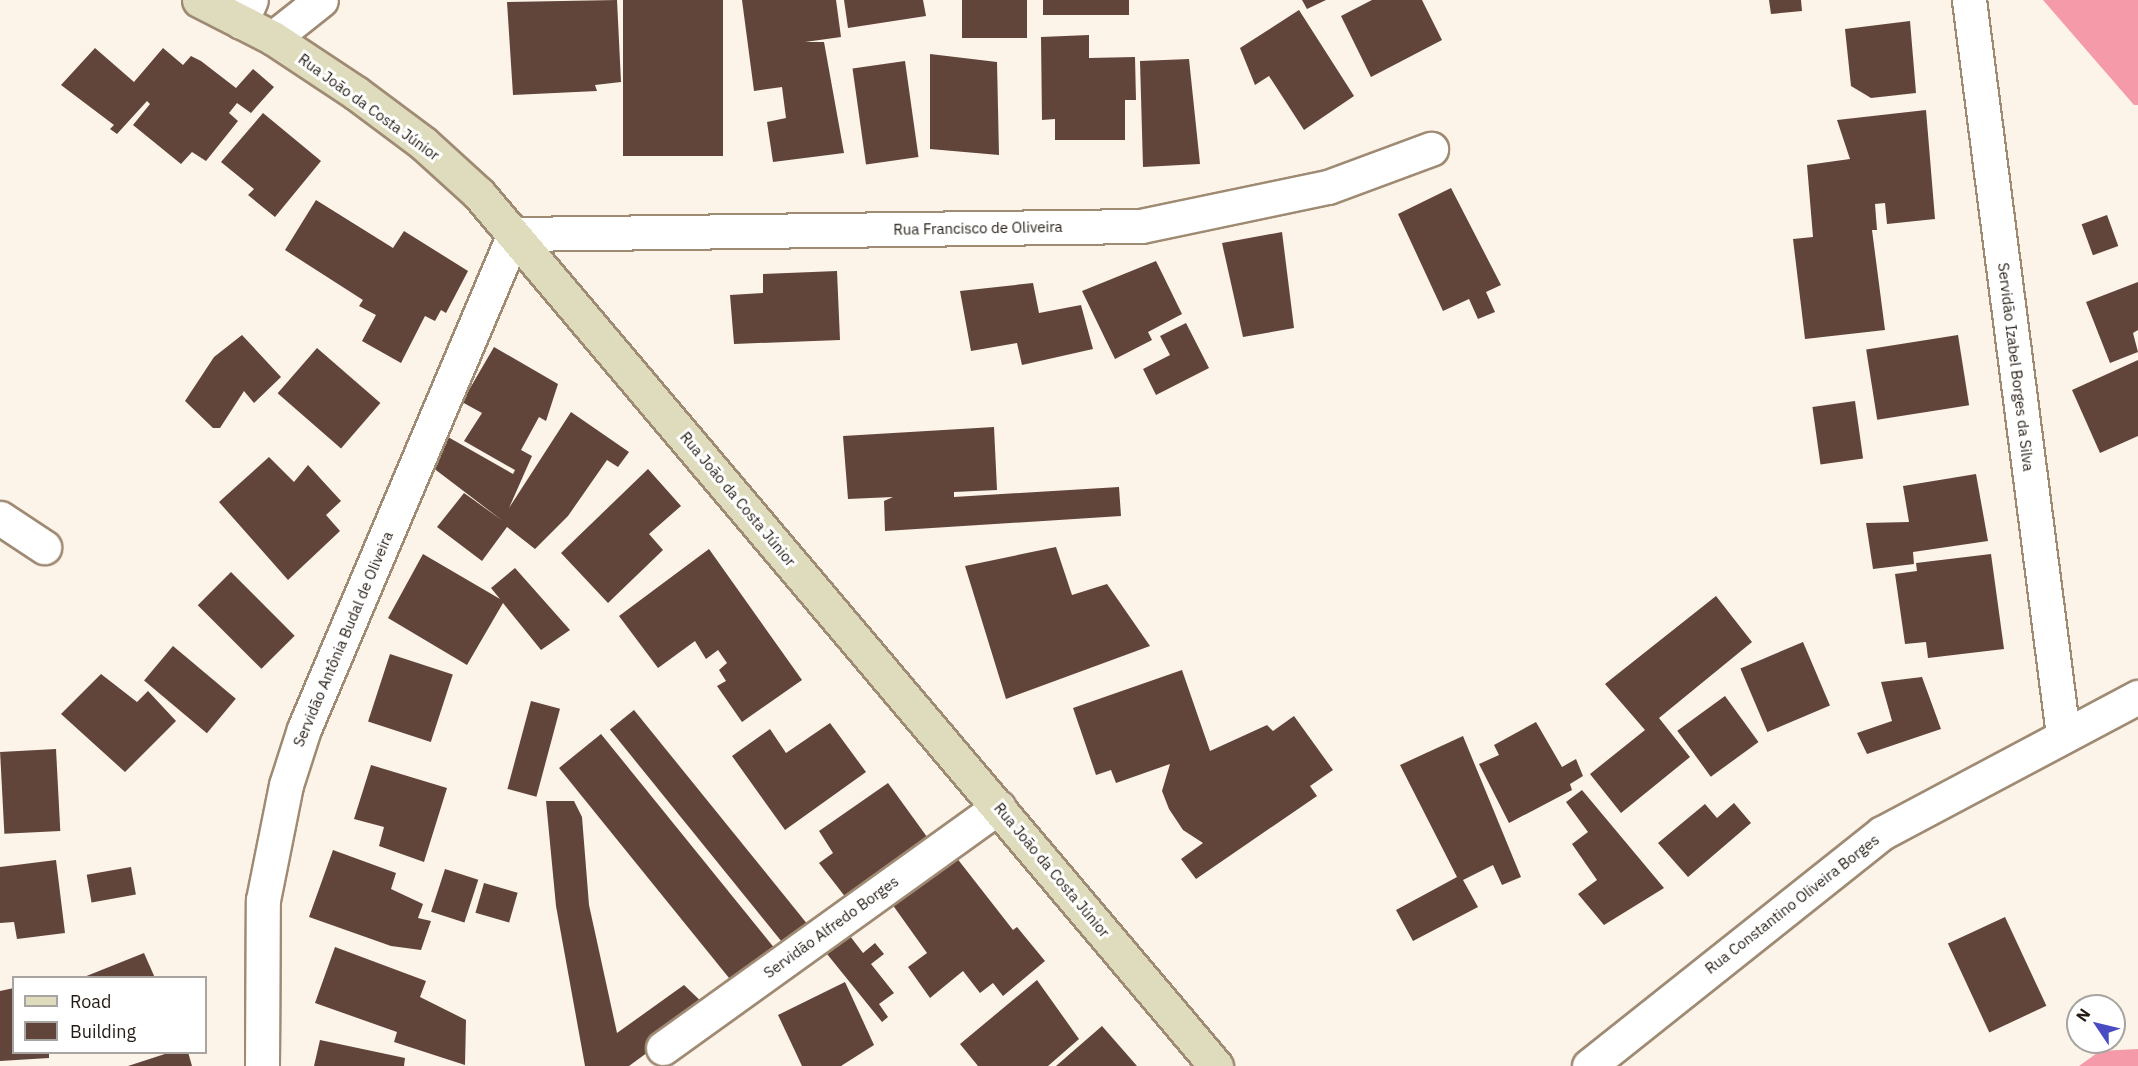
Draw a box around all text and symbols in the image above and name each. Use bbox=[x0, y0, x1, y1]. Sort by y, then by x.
street label: Rua João da Costa Júnior bbox=[295, 50, 443, 164]
street label: Rua Francisco de Oliveira bbox=[893, 218, 1063, 238]
street label: Servidão Izabel Borges da Silva bbox=[1994, 262, 2038, 472]
street label: Rua João da Costa Júnior bbox=[676, 428, 800, 570]
street label: Servidão Antônia Budal de Oliveira bbox=[289, 529, 397, 749]
street label: Rua João da Costa Júnior bbox=[990, 799, 1114, 941]
street label: Rua Constantino Oliveira Borges bbox=[1701, 830, 1883, 978]
street label: Servidão Alfredo Borges bbox=[760, 872, 902, 982]
legend bbox=[12, 976, 207, 1054]
text: Road bbox=[70, 990, 111, 1013]
north arrow bbox=[2066, 994, 2126, 1054]
text: N bbox=[2071, 1004, 2094, 1025]
text: Building bbox=[70, 1020, 136, 1043]

